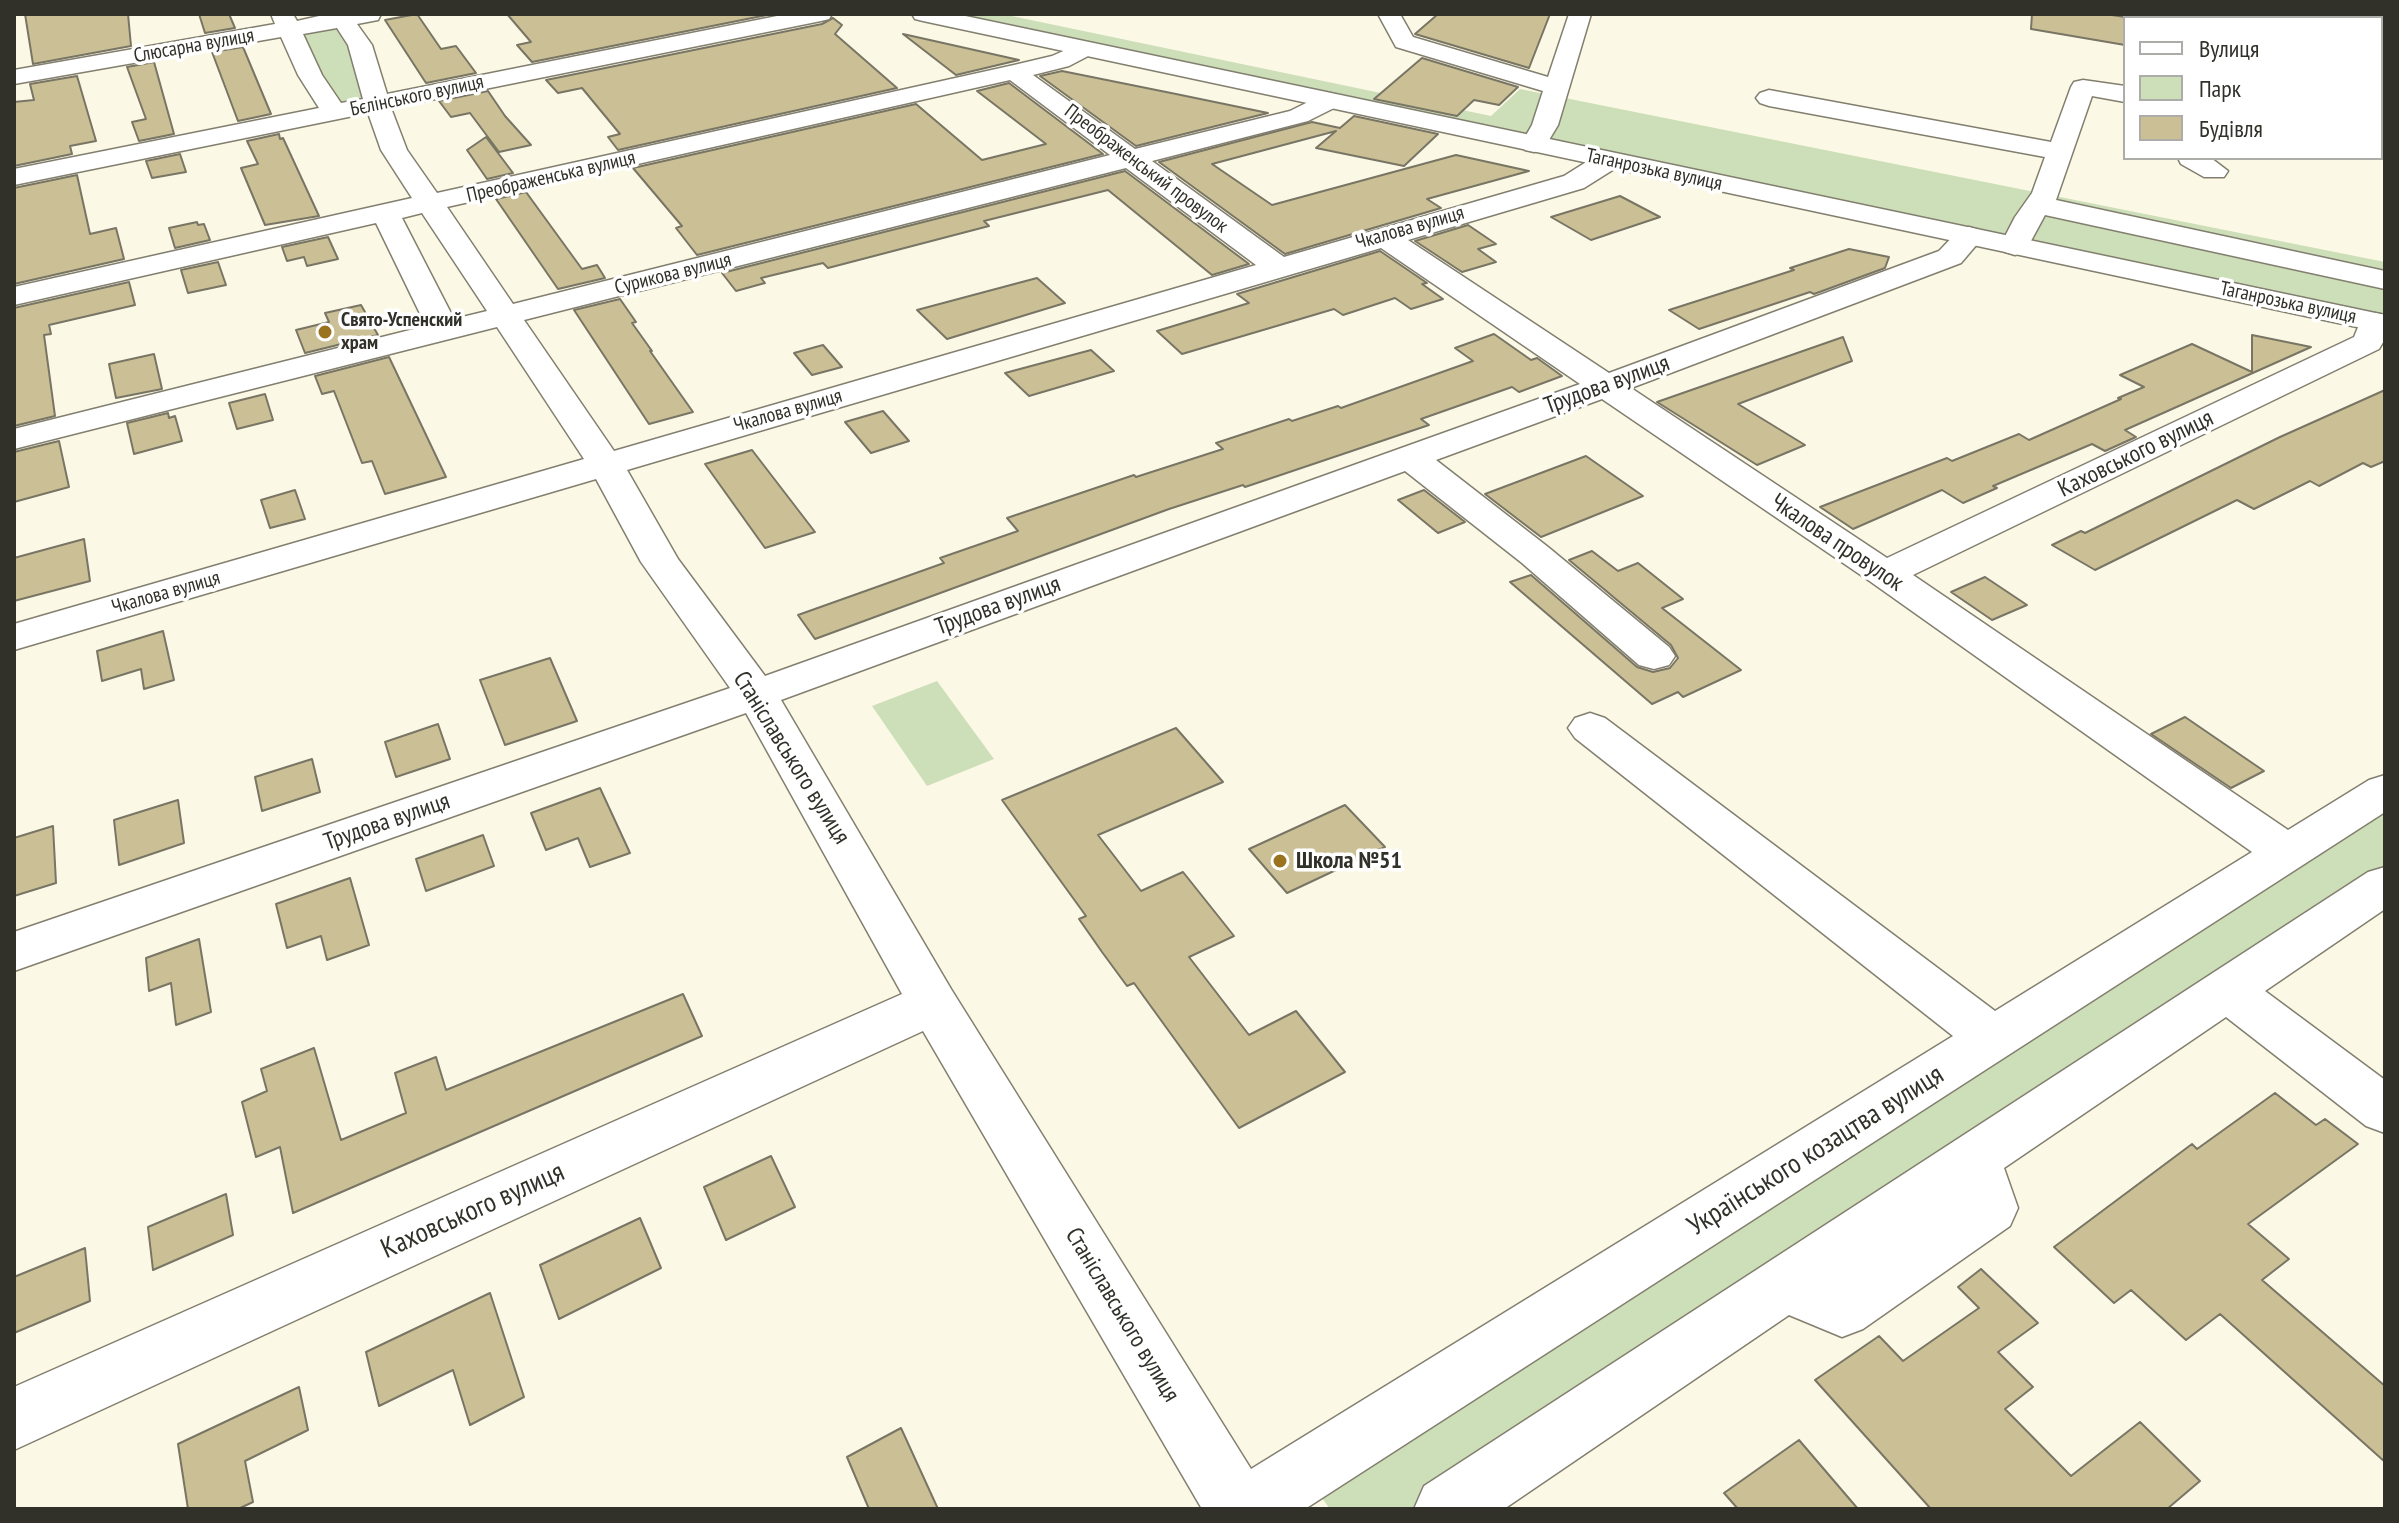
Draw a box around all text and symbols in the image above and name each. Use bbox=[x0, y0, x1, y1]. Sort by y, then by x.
legend bbox=[2123, 16, 2383, 160]
street label: Слюсарна вулиця bbox=[132, 24, 256, 68]
text: Вулиця bbox=[2199, 33, 2259, 64]
street label: Бєлінського вулиця bbox=[348, 70, 486, 122]
text: Парк bbox=[2199, 73, 2241, 104]
street label: Преображенський провулок bbox=[1059, 100, 1233, 238]
text: Будівля bbox=[2199, 113, 2263, 144]
street label: Таганрозька вулиця bbox=[1584, 144, 1724, 196]
street label: Преображенська вулиця bbox=[464, 146, 638, 208]
street label: Чкалова вулиця bbox=[1353, 201, 1467, 255]
street label: Сурикова вулиця bbox=[612, 248, 734, 300]
street label: Таганрозька вулиця bbox=[2218, 277, 2358, 329]
place label: Свято-Успенский храм bbox=[341, 308, 462, 355]
marker: Свято-Успенский храм bbox=[316, 323, 334, 341]
street label: Трудова вулиця bbox=[1540, 349, 1674, 421]
street label: Чкалова вулиця bbox=[731, 384, 845, 438]
street label: Каховського вулиця bbox=[2054, 404, 2218, 504]
street label: Чкалова провулок bbox=[1765, 488, 1909, 598]
street label: Чкалова вулиця bbox=[109, 566, 223, 620]
street label: Трудова вулиця bbox=[931, 570, 1065, 642]
street label: Станіславського вулиця bbox=[726, 666, 856, 850]
street label: Трудова вулиця bbox=[320, 787, 454, 857]
place label: Школа №51 bbox=[1296, 847, 1402, 875]
marker: Школа №51 bbox=[1271, 852, 1289, 870]
street label: Українського козацтва вулиця bbox=[1682, 1059, 1950, 1243]
street label: Каховського вулиця bbox=[376, 1156, 570, 1266]
street label: Станіславського вулиця bbox=[1059, 1223, 1185, 1407]

